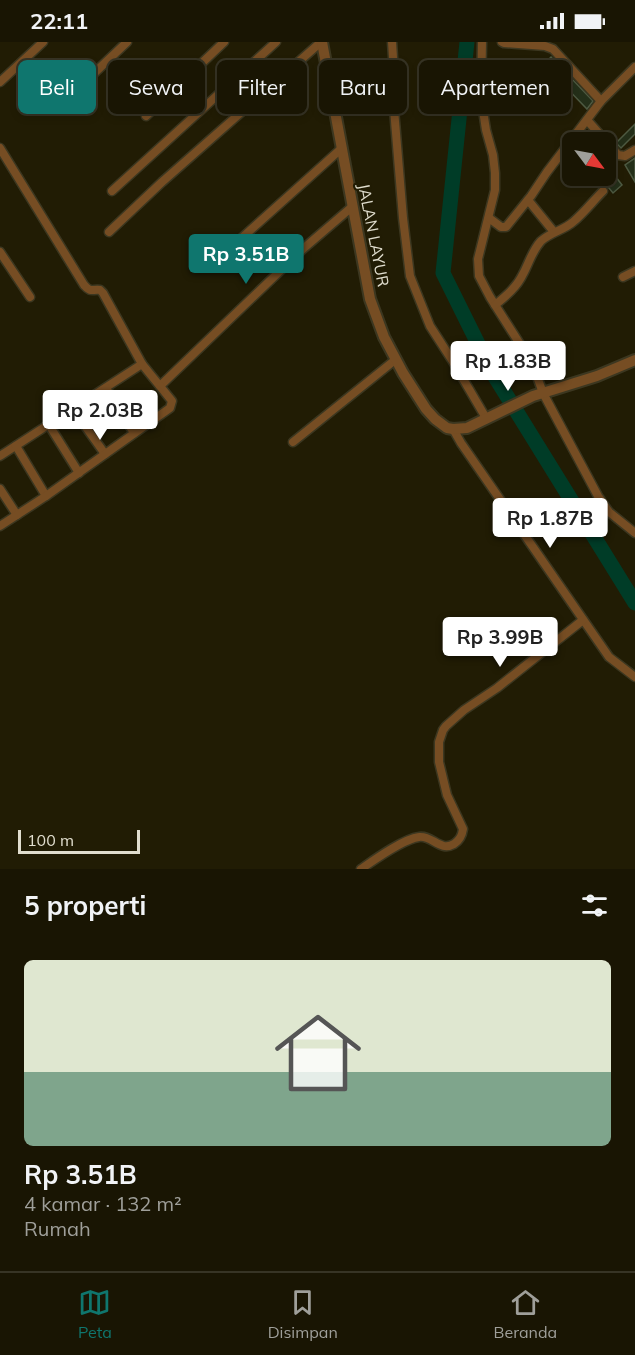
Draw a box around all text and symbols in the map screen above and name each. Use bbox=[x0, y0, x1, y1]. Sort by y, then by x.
text: 22:11 bbox=[30, 7, 88, 35]
chip: Beli bbox=[18, 60, 96, 114]
chip: Sewa bbox=[108, 60, 205, 114]
chip: Filter bbox=[217, 60, 307, 114]
chip: Baru bbox=[319, 60, 407, 114]
chip: Apartemen bbox=[419, 60, 571, 114]
north arrow bbox=[562, 132, 616, 186]
map controls bbox=[562, 132, 616, 186]
street label: JALAN LAYUR bbox=[354, 182, 394, 288]
pin: Rp 3.51B bbox=[184, 234, 308, 285]
text: Rp 3.51B bbox=[203, 241, 289, 266]
pin: Rp 1.83B bbox=[446, 341, 570, 392]
text: Rp 1.83B bbox=[465, 348, 551, 373]
pin: Rp 2.03B bbox=[38, 390, 162, 441]
text: Rp 2.03B bbox=[57, 397, 143, 422]
pin: Rp 1.87B bbox=[488, 498, 612, 549]
text: Rp 1.87B bbox=[507, 505, 593, 530]
pin: Rp 3.99B bbox=[438, 617, 562, 668]
text: Rp 3.99B bbox=[457, 624, 543, 649]
scale bar bbox=[18, 827, 140, 854]
text: 100 m bbox=[27, 830, 74, 850]
text: 5 properti bbox=[24, 889, 146, 922]
icon: filters bbox=[578, 889, 611, 922]
icon: home bbox=[264, 999, 372, 1107]
text: Rp 3.51B bbox=[24, 1158, 137, 1191]
text: 4 kamar · 132 m² bbox=[24, 1191, 182, 1216]
text: Rumah bbox=[24, 1216, 91, 1241]
tab: Peta bbox=[78, 1286, 112, 1342]
tab: Disimpan bbox=[268, 1286, 338, 1342]
tab: Beranda bbox=[494, 1286, 557, 1342]

